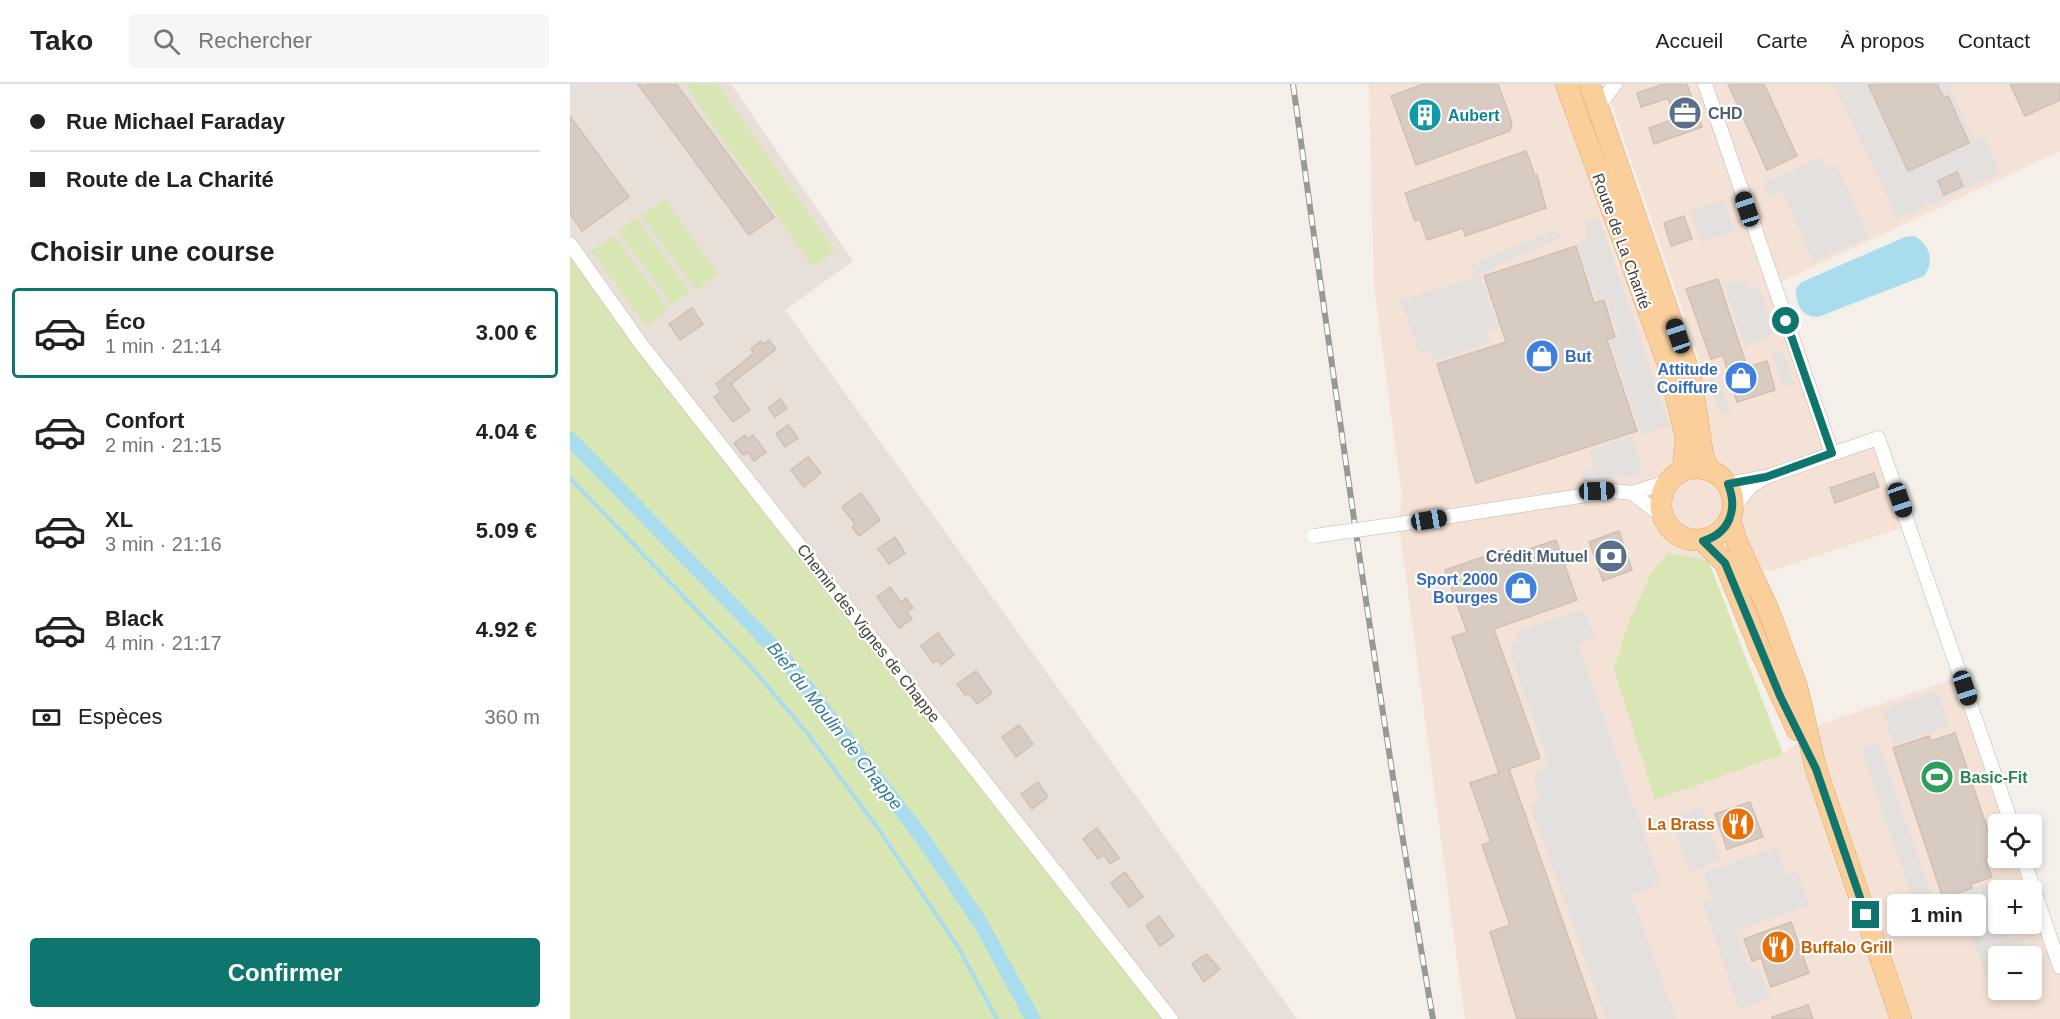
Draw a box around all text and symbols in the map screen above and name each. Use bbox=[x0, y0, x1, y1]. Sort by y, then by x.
search box bbox=[129, 14, 549, 68]
text: Tako bbox=[30, 25, 93, 56]
icon: search bbox=[150, 25, 183, 58]
text: Rechercher bbox=[198, 28, 312, 53]
text: Accueil bbox=[1656, 29, 1723, 52]
text: Carte bbox=[1756, 29, 1808, 52]
text: À propos bbox=[1841, 29, 1925, 52]
text: Contact bbox=[1958, 29, 2030, 52]
office icon: CHD bbox=[1667, 95, 1703, 131]
building icon: Aubert bbox=[1407, 97, 1443, 133]
place label: CHD bbox=[1708, 105, 1743, 122]
place label: Aubert bbox=[1448, 107, 1500, 124]
text: Rue Michael Faraday bbox=[66, 109, 285, 134]
text: Route de La Charité bbox=[66, 167, 274, 192]
street label: Route de La Charité bbox=[1589, 171, 1654, 311]
car bbox=[1733, 189, 1761, 229]
text: Choisir une course bbox=[30, 237, 275, 267]
icon: car bbox=[33, 306, 87, 360]
route start bbox=[1772, 307, 1799, 334]
text: Éco bbox=[105, 309, 145, 334]
car bbox=[1664, 316, 1692, 356]
text: 3.00 € bbox=[476, 320, 537, 345]
text: 1 min · 21:14 bbox=[105, 335, 222, 357]
shop icon: But bbox=[1524, 338, 1560, 374]
place label: But bbox=[1565, 348, 1592, 365]
shop icon: Attitude Coiffure bbox=[1723, 360, 1759, 396]
place label: Attitude Coiffure bbox=[1657, 361, 1718, 396]
icon: car bbox=[33, 405, 87, 459]
text: Confort bbox=[105, 408, 184, 433]
text: 4.04 € bbox=[476, 419, 537, 444]
text: 2 min · 21:15 bbox=[105, 434, 222, 456]
car bbox=[1886, 480, 1914, 520]
car bbox=[1579, 481, 1615, 501]
icon: car bbox=[33, 504, 87, 558]
text: XL bbox=[105, 507, 133, 532]
car bbox=[1410, 508, 1448, 532]
text: 5.09 € bbox=[476, 518, 537, 543]
text: 3 min · 21:16 bbox=[105, 533, 222, 555]
bank icon: Crédit Mutuel bbox=[1593, 538, 1629, 574]
street label: Chemin des Vignes de Chappe bbox=[794, 541, 943, 726]
place label: Crédit Mutuel bbox=[1486, 548, 1588, 565]
shop icon: Sport 2000 Bourges bbox=[1503, 570, 1539, 606]
place label: Sport 2000 Bourges bbox=[1416, 571, 1498, 606]
icon: car bbox=[33, 603, 87, 657]
text: Black bbox=[105, 606, 164, 631]
text: 4.92 € bbox=[476, 617, 537, 642]
text: 4 min · 21:17 bbox=[105, 632, 222, 654]
water label: Bief du Moulin de Chappe bbox=[763, 638, 907, 814]
car bbox=[1951, 668, 1979, 708]
icon: cash bbox=[30, 701, 63, 734]
text: Espèces bbox=[78, 704, 162, 729]
text: 360 m bbox=[484, 706, 540, 728]
sports icon: Basic-Fit bbox=[1919, 759, 1955, 795]
place label: Basic-Fit bbox=[1960, 769, 2028, 786]
restaurant icon: La Brass bbox=[1720, 806, 1756, 842]
map controls bbox=[1988, 814, 2042, 1000]
button: locate bbox=[1988, 814, 2042, 868]
place label: La Brass bbox=[1647, 816, 1715, 833]
button: + bbox=[1988, 880, 2042, 934]
callout: 1 min bbox=[1887, 894, 1986, 936]
route end bbox=[1852, 901, 1879, 928]
text: 1 min bbox=[1910, 904, 1963, 926]
restaurant icon: Buffalo Grill bbox=[1760, 929, 1796, 965]
button: Confirmer bbox=[30, 938, 540, 1007]
place label: Buffalo Grill bbox=[1801, 939, 1893, 956]
button: − bbox=[1988, 946, 2042, 1000]

